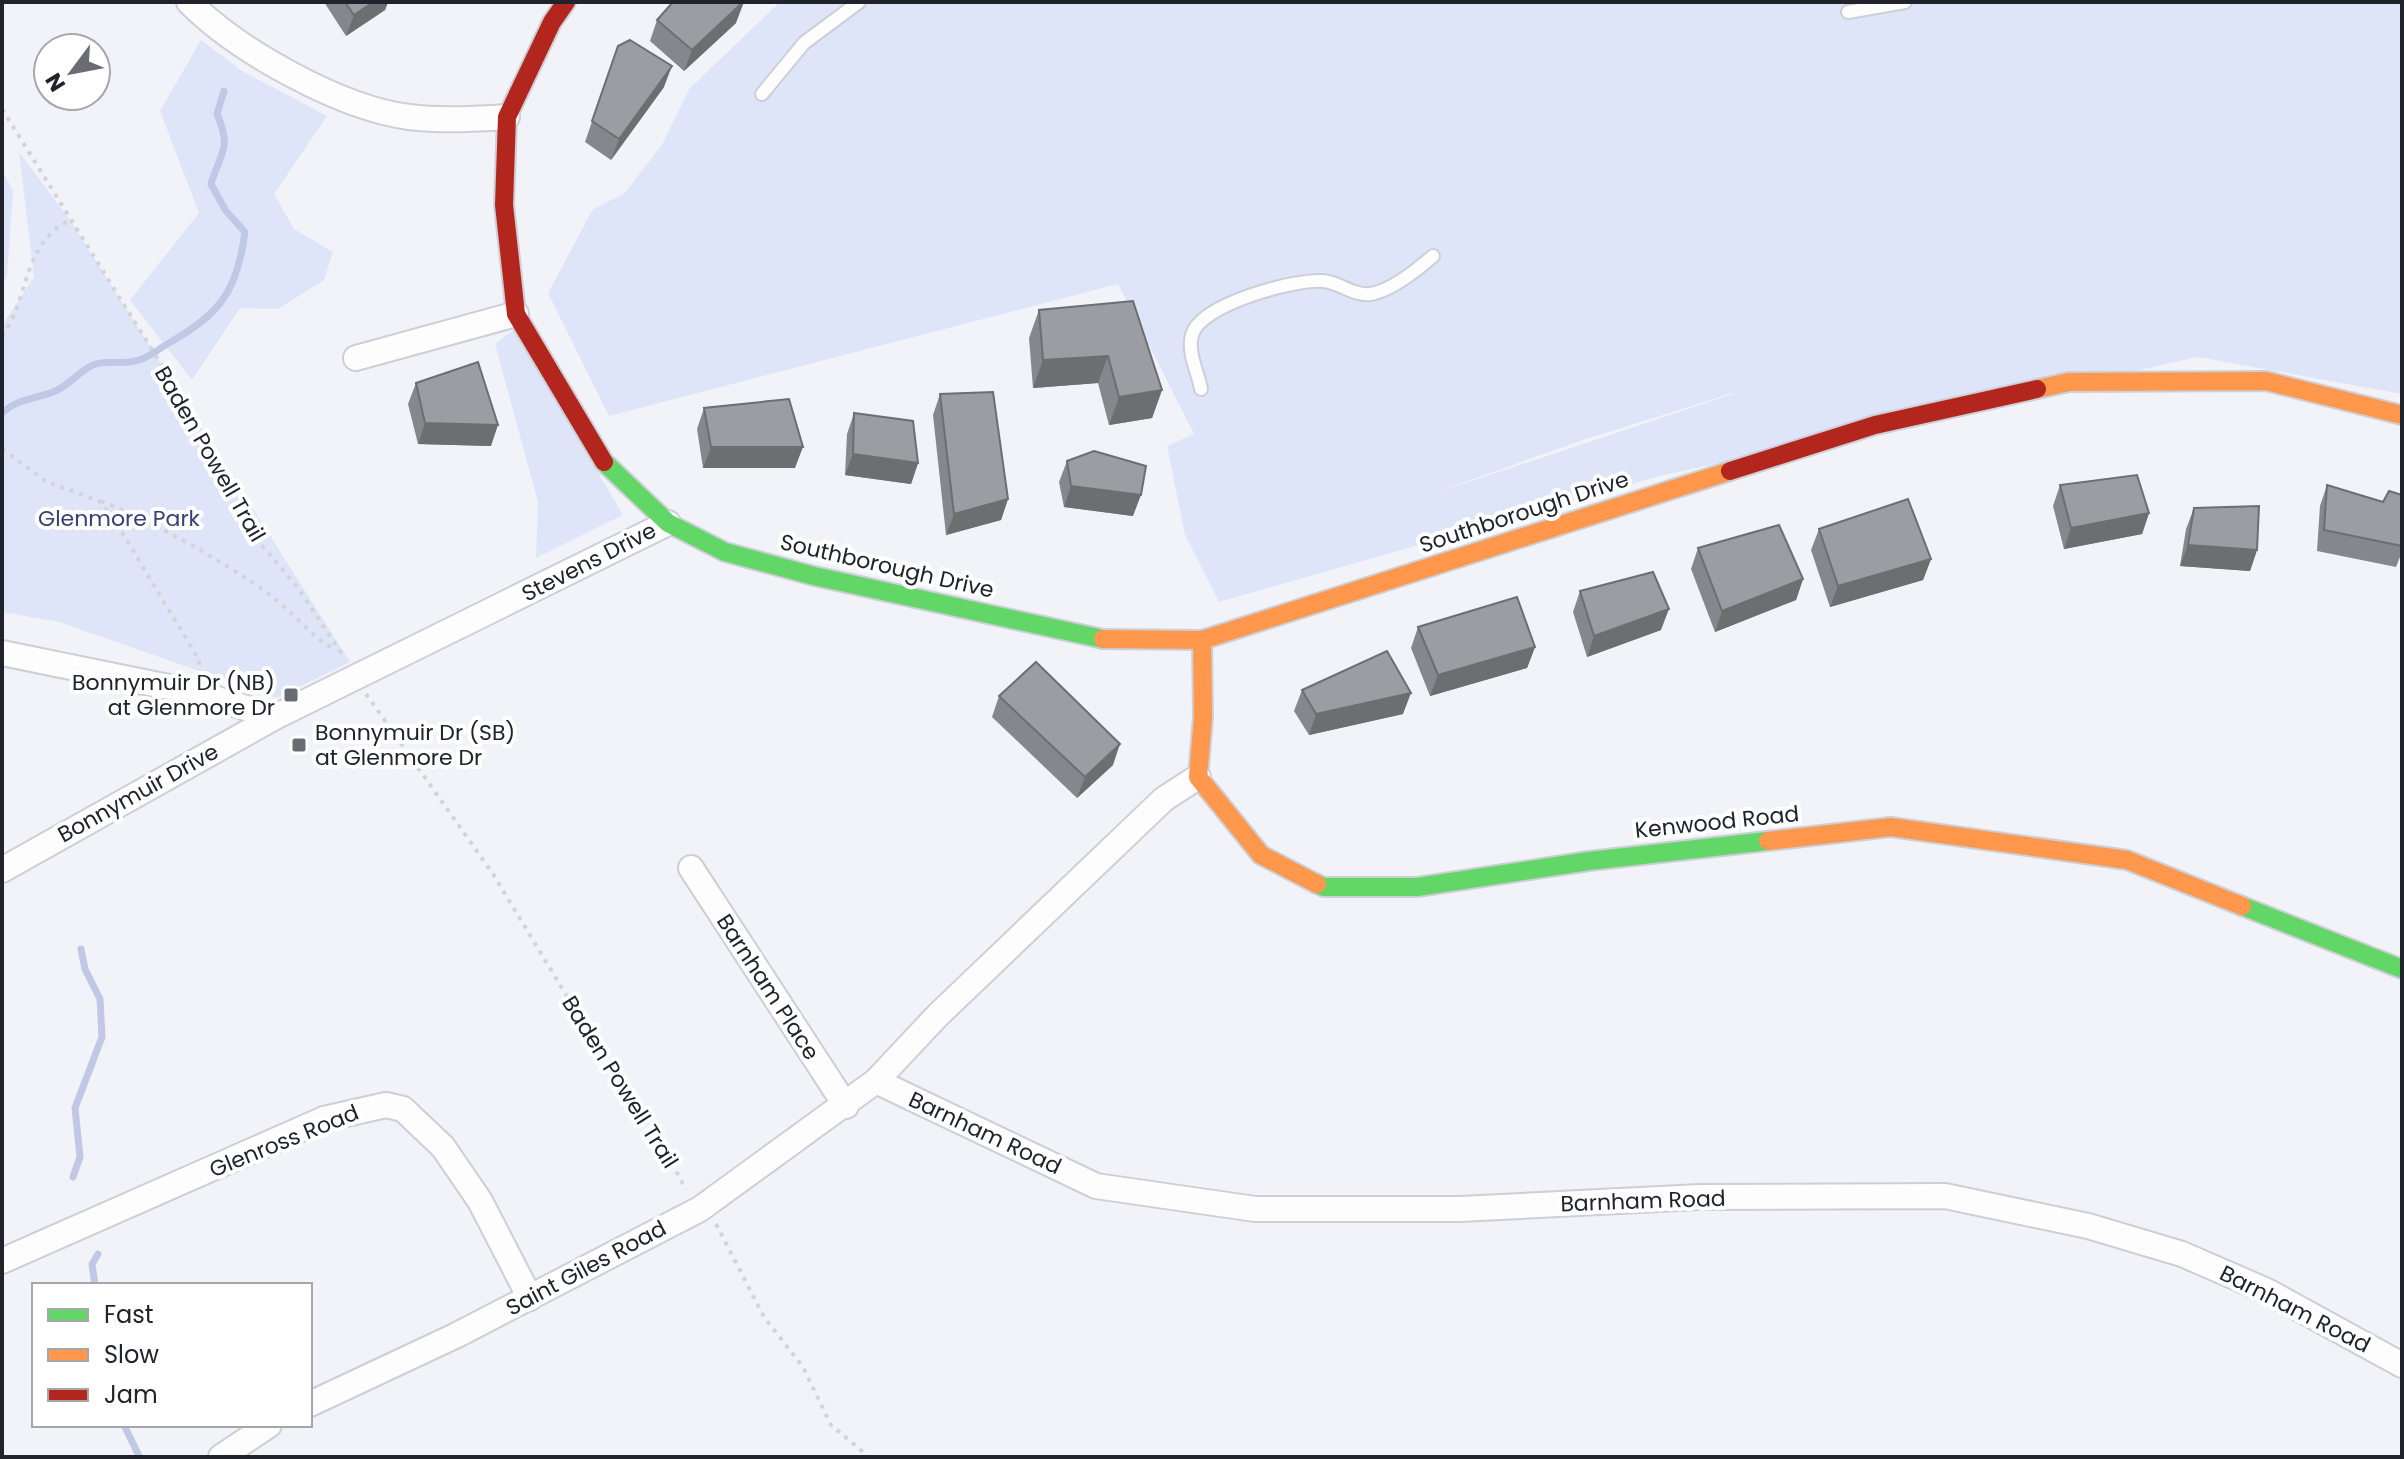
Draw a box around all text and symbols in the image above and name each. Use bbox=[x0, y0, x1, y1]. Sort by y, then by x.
north arrow bbox=[32, 32, 112, 112]
text: N bbox=[38, 67, 73, 98]
street label: Baden Powell Trail bbox=[147, 361, 273, 547]
street label: Southborough Drive bbox=[1415, 464, 1633, 560]
park label: Glenmore Park bbox=[38, 503, 201, 534]
street label: Stevens Drive bbox=[516, 515, 662, 609]
street label: Southborough Drive bbox=[777, 526, 997, 606]
place label: Bonnymuir Dr (NB) at Glenmore Dr bbox=[72, 667, 275, 723]
marker: Bonnymuir Dr (NB) at Glenmore Dr bbox=[282, 686, 300, 704]
place label: Bonnymuir Dr (SB) at Glenmore Dr bbox=[315, 717, 515, 773]
street label: Bonnymuir Drive bbox=[52, 736, 224, 850]
marker: Bonnymuir Dr (SB) at Glenmore Dr bbox=[290, 736, 308, 754]
street label: Kenwood Road bbox=[1633, 798, 1801, 846]
street label: Barnham Place bbox=[709, 908, 827, 1066]
street label: Baden Powell Trail bbox=[554, 990, 686, 1174]
street label: Barnham Road bbox=[904, 1084, 1066, 1182]
street label: Glenross Road bbox=[205, 1097, 363, 1185]
street label: Barnham Road bbox=[1560, 1183, 1726, 1219]
street label: Saint Giles Road bbox=[500, 1213, 672, 1323]
street label: Barnham Road bbox=[2214, 1258, 2376, 1360]
legend bbox=[32, 1283, 312, 1427]
text: Fast bbox=[104, 1298, 154, 1331]
text: Slow bbox=[104, 1338, 159, 1371]
text: Jam bbox=[104, 1378, 158, 1411]

